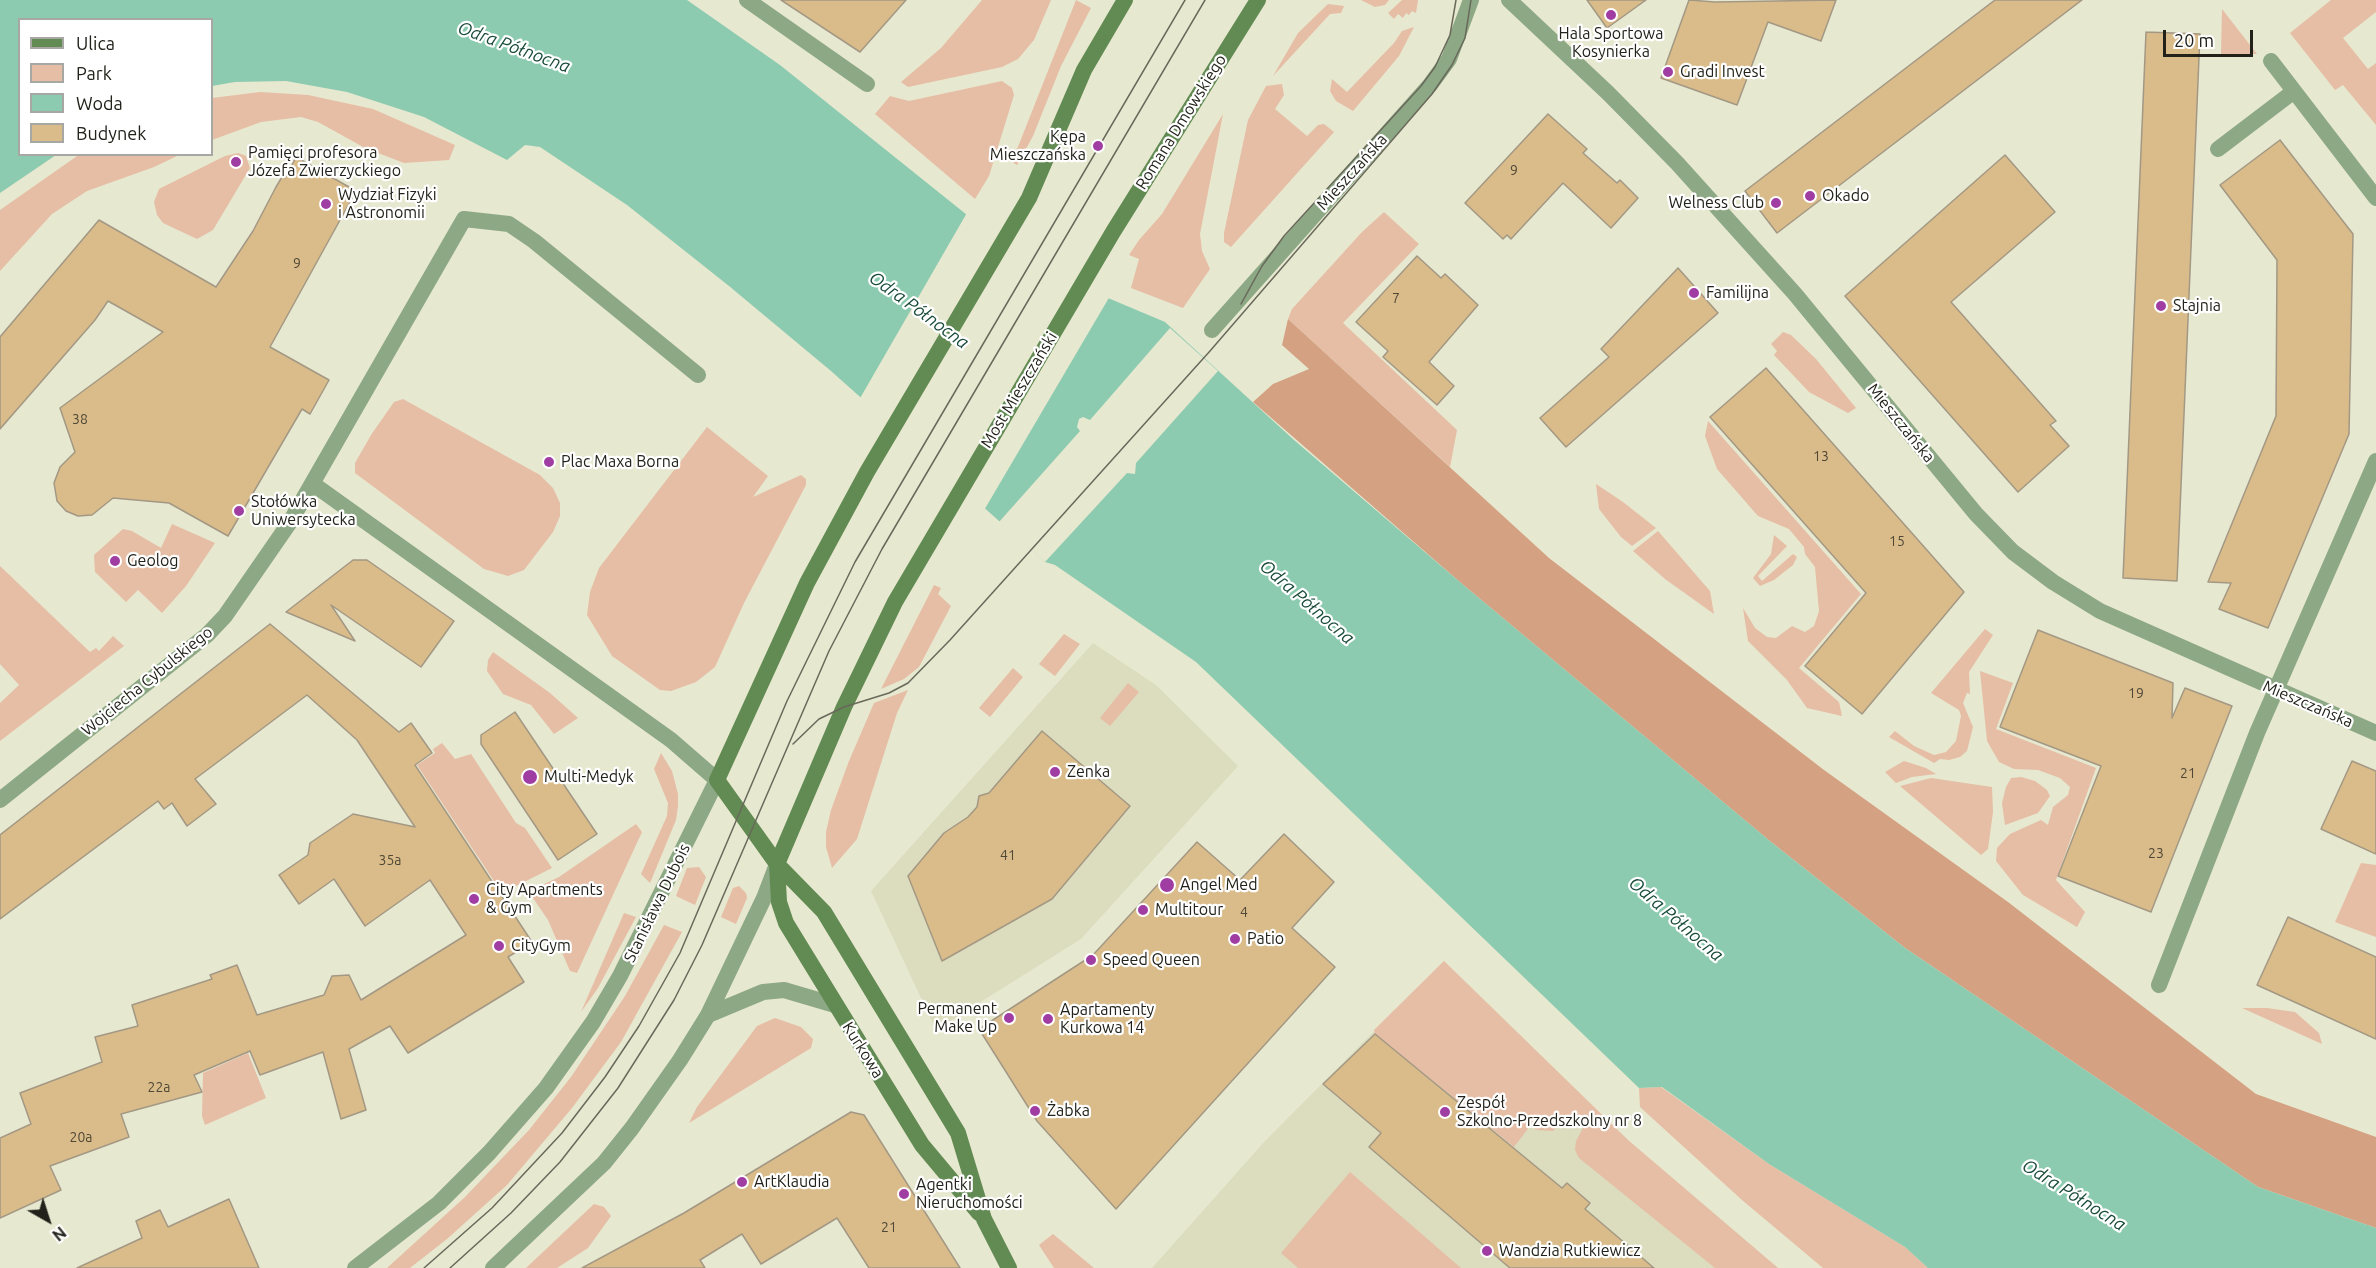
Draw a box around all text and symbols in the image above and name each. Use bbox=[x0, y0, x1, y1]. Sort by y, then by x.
marker: Hala Sportowa Kosynierka bbox=[1604, 8, 1618, 22]
water label: Odra Północna bbox=[455, 17, 573, 77]
legend bbox=[18, 18, 213, 156]
scale bar bbox=[2166, 18, 2256, 56]
place label: Hala Sportowa Kosynierka bbox=[1559, 24, 1663, 62]
text: 20 m bbox=[2174, 30, 2214, 50]
text: Ulica bbox=[76, 33, 115, 53]
street label: Romana Dmowskiego bbox=[1132, 51, 1230, 193]
place label: Gradi Invest bbox=[1680, 62, 1765, 82]
text: Park bbox=[76, 63, 112, 83]
marker: Gradi Invest bbox=[1661, 65, 1675, 79]
text: Woda bbox=[76, 93, 123, 113]
text: Budynek bbox=[76, 123, 146, 143]
place label: Kępa Mieszczańska bbox=[990, 127, 1086, 165]
street label: Mieszczańska bbox=[1313, 130, 1391, 214]
marker: Kępa Mieszczańska bbox=[1091, 139, 1105, 153]
place label: Pamięci profesora Józefa Zwierzyckiego bbox=[248, 143, 401, 181]
marker: Pamięci profesora Józefa Zwierzyckiego bbox=[229, 155, 243, 169]
house number: 9 bbox=[1510, 162, 1518, 178]
place label: Wydział Fizyki i Astronomii bbox=[338, 185, 437, 223]
place label: Okado bbox=[1822, 186, 1869, 206]
marker: Okado bbox=[1803, 189, 1817, 203]
place label: Welness Club bbox=[1668, 193, 1764, 213]
marker: Welness Club bbox=[1769, 196, 1783, 210]
marker: Wydział Fizyki i Astronomii bbox=[319, 197, 333, 211]
house number: 9 bbox=[293, 255, 301, 271]
water label: Odra Północna bbox=[865, 267, 973, 353]
place label: Familijna bbox=[1706, 283, 1769, 303]
marker: Familijna bbox=[1687, 286, 1701, 300]
house number: 7 bbox=[1392, 290, 1400, 306]
place label: Stajnia bbox=[2173, 296, 2221, 316]
marker: Stajnia bbox=[2154, 299, 2168, 313]
street label: Most Mieszczański bbox=[977, 328, 1061, 452]
street label: Mieszczańska bbox=[1863, 380, 1939, 466]
house number: 38 bbox=[72, 411, 88, 427]
house number: 13 bbox=[1813, 448, 1829, 464]
place label: Plac Maxa Borna bbox=[561, 452, 679, 472]
marker: Plac Maxa Borna bbox=[542, 455, 556, 469]
place label: Stołówka Uniwersytecka bbox=[251, 492, 356, 530]
marker: Stołówka Uniwersytecka bbox=[232, 504, 246, 518]
house number: 15 bbox=[1889, 533, 1905, 549]
place label: Geolog bbox=[127, 551, 179, 571]
marker: Geolog bbox=[108, 554, 122, 568]
water label: Odra Północna bbox=[1255, 555, 1359, 649]
street label: Wojciecha Cybulskiego bbox=[78, 622, 216, 740]
street label: Mieszczańska bbox=[2260, 676, 2356, 732]
house number: 19 bbox=[2128, 685, 2144, 701]
place label: Zenka bbox=[1067, 762, 1110, 782]
marker: Zenka bbox=[1048, 765, 1062, 779]
house number: 21 bbox=[2180, 765, 2196, 781]
place label: Multi-Medyk bbox=[544, 767, 634, 787]
marker: Multi-Medyk bbox=[521, 768, 539, 786]
street label: Stanisława Dubois bbox=[620, 841, 694, 965]
house number: 23 bbox=[2148, 845, 2164, 861]
house number: 41 bbox=[1000, 847, 1016, 863]
house number: 35a bbox=[379, 852, 401, 868]
water label: Odra Północna bbox=[1624, 872, 1728, 966]
place label: Angel Med bbox=[1180, 875, 1258, 895]
marker: Angel Med bbox=[1158, 876, 1176, 894]
place label: City Apartments & Gym bbox=[486, 880, 603, 918]
marker: City Apartments & Gym bbox=[467, 892, 481, 906]
place label: Multitour bbox=[1155, 900, 1223, 920]
marker: Multitour bbox=[1136, 903, 1150, 917]
house number: 4 bbox=[1240, 904, 1248, 920]
place label: Patio bbox=[1247, 929, 1284, 949]
marker: Patio bbox=[1228, 932, 1242, 946]
place label: CityGym bbox=[511, 936, 571, 956]
marker: CityGym bbox=[492, 939, 506, 953]
place label: Speed Queen bbox=[1103, 950, 1200, 970]
marker: Speed Queen bbox=[1084, 953, 1098, 967]
place label: Permanent Make Up bbox=[917, 999, 997, 1037]
place label: Apartamenty Kurkowa 14 bbox=[1060, 1000, 1154, 1038]
marker: Permanent Make Up bbox=[1002, 1011, 1016, 1025]
marker: Apartamenty Kurkowa 14 bbox=[1041, 1012, 1055, 1026]
street label: Kurkowa bbox=[838, 1018, 888, 1082]
house number: 22a bbox=[148, 1079, 170, 1095]
place label: Zespół Szkolno-Przedszkolny nr 8 bbox=[1457, 1093, 1642, 1131]
place label: Żabka bbox=[1047, 1101, 1090, 1121]
marker: Żabka bbox=[1028, 1104, 1042, 1118]
marker: Zespół Szkolno-Przedszkolny nr 8 bbox=[1438, 1105, 1452, 1119]
house number: 20a bbox=[70, 1129, 92, 1145]
water label: Odra Północna bbox=[2018, 1155, 2130, 1235]
place label: ArtKlaudia bbox=[754, 1172, 830, 1192]
marker: ArtKlaudia bbox=[735, 1175, 749, 1189]
place label: Agentki Nieruchomości bbox=[916, 1175, 1023, 1213]
marker: Agentki Nieruchomości bbox=[897, 1187, 911, 1201]
north arrow bbox=[18, 1190, 78, 1250]
house number: 21 bbox=[881, 1219, 897, 1235]
text: N bbox=[49, 1223, 70, 1245]
place label: Wandzia Rutkiewicz bbox=[1499, 1241, 1641, 1261]
marker: Wandzia Rutkiewicz bbox=[1480, 1244, 1494, 1258]

